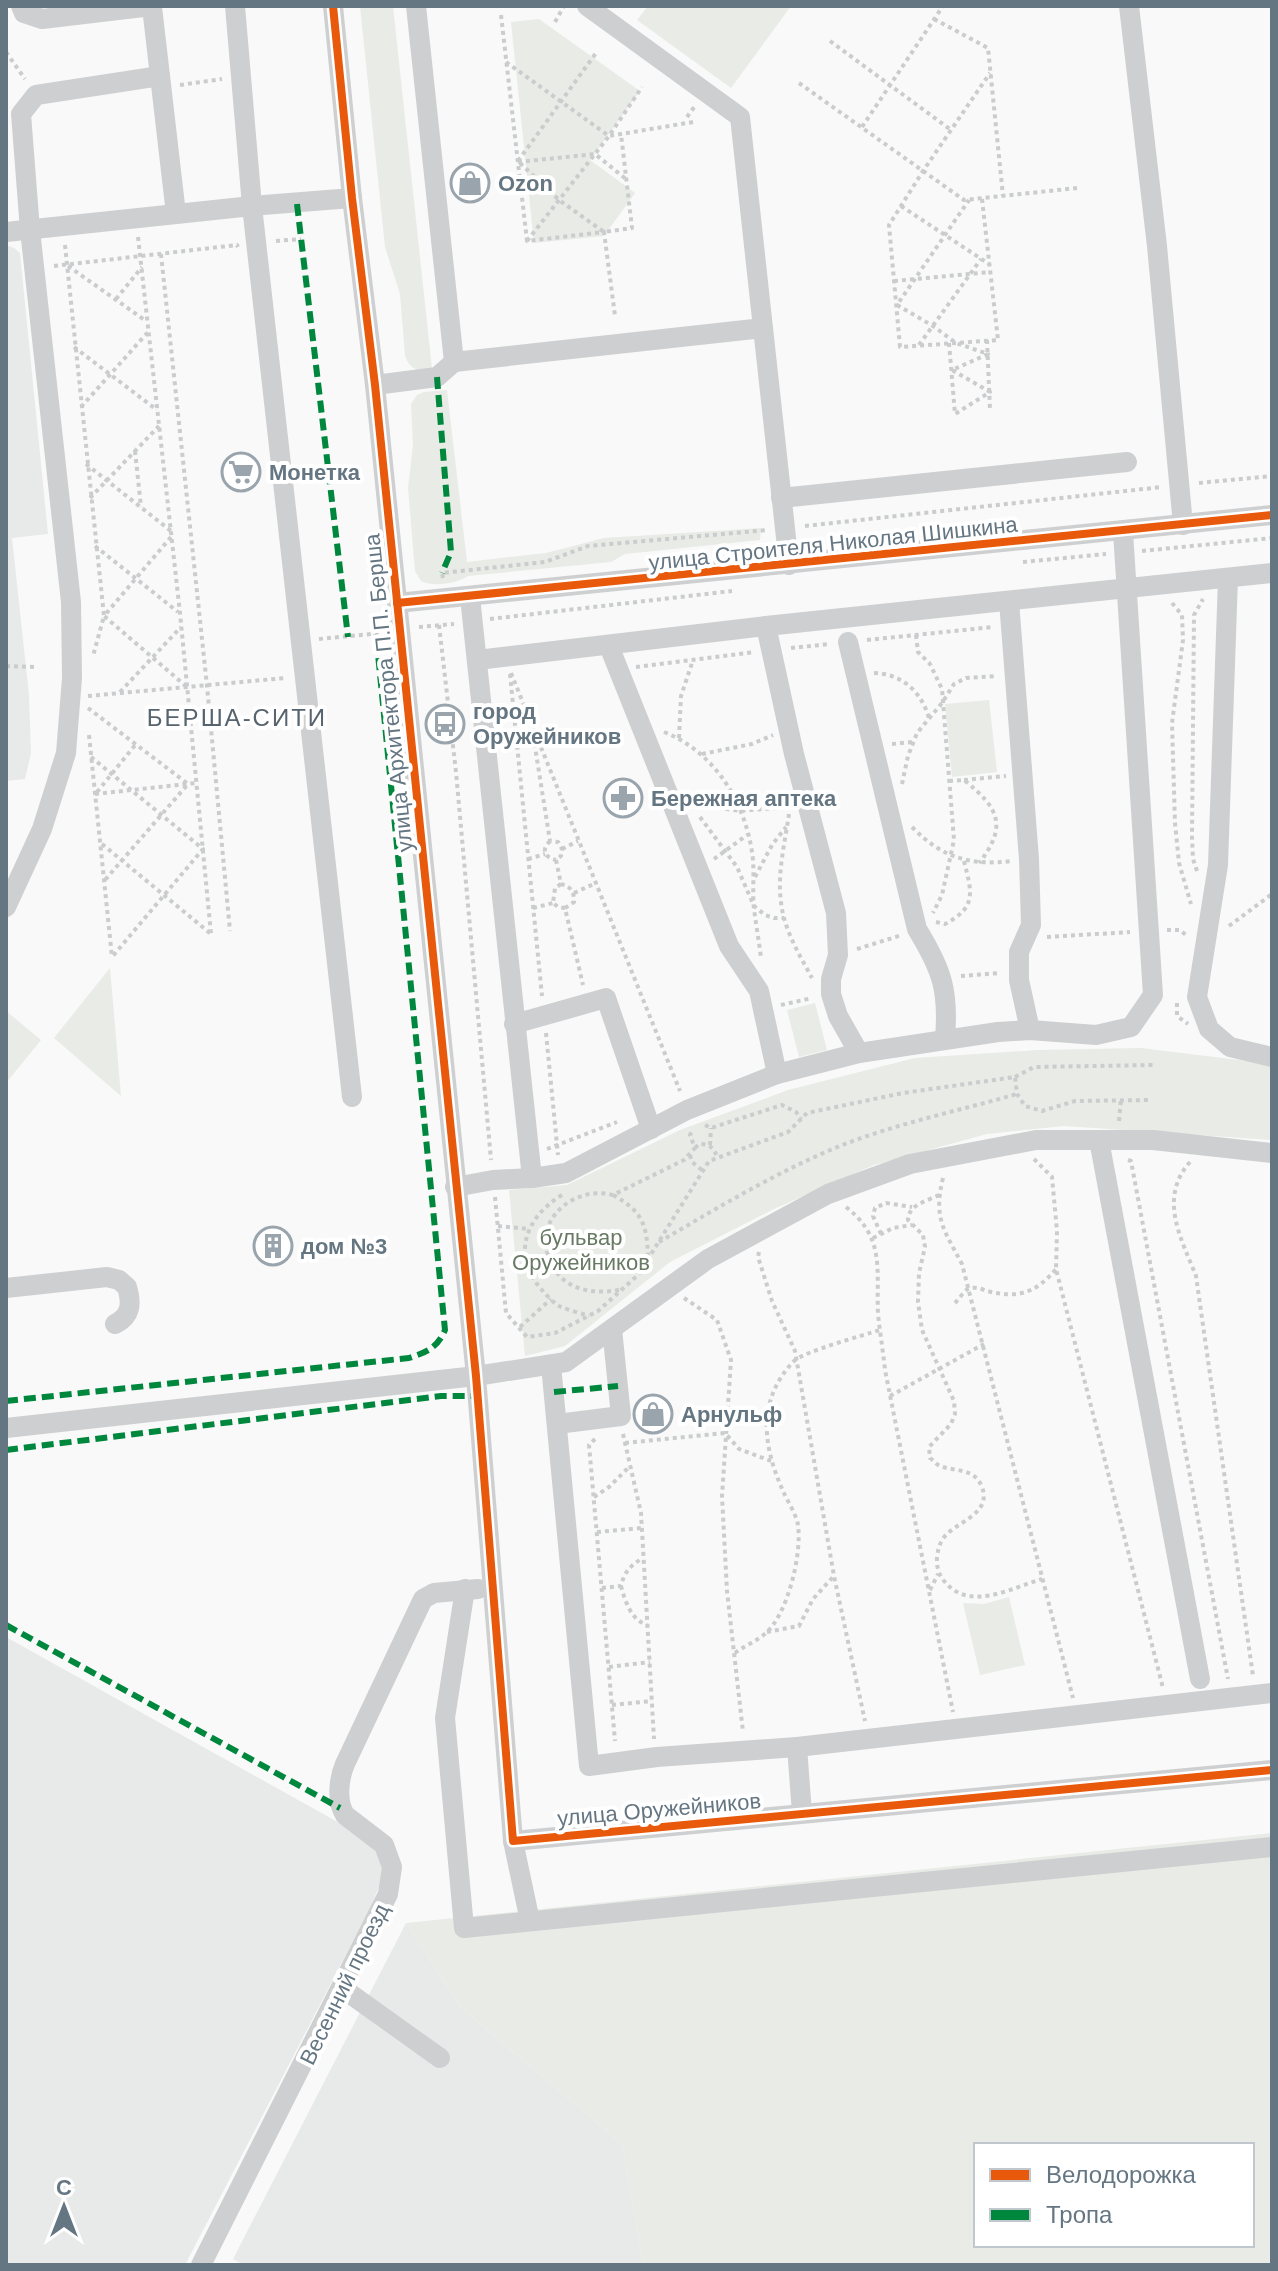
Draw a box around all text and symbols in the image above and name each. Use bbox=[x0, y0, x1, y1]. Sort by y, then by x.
shop icon: Ozon bbox=[449, 162, 491, 204]
place label: Ozon bbox=[498, 171, 553, 196]
supermarket icon: Монетка bbox=[220, 451, 262, 493]
place label: Монетка bbox=[269, 460, 361, 485]
street label: улица Строителя Николая Шишкина bbox=[647, 512, 1020, 575]
street label: улица Архитектора П.П. Берша bbox=[359, 532, 418, 853]
place label: город Оружейников bbox=[473, 699, 621, 749]
bus stop icon: город Оружейников bbox=[424, 703, 466, 745]
district label: БЕРША-СИТИ bbox=[147, 704, 327, 731]
pharmacy icon: Бережная аптека bbox=[602, 777, 644, 819]
place label: Бережная аптека bbox=[651, 786, 837, 811]
building icon: дом №3 bbox=[252, 1225, 294, 1267]
park label: бульвар Оружейников bbox=[512, 1225, 650, 1275]
place label: дом №3 bbox=[301, 1234, 387, 1259]
shop icon: Арнульф bbox=[632, 1393, 674, 1435]
place label: Арнульф bbox=[681, 1402, 782, 1427]
street label: улица Оружейников bbox=[556, 1788, 762, 1831]
street label: Весенний проезд bbox=[295, 1900, 394, 2069]
legend bbox=[974, 2143, 1254, 2247]
text: Велодорожка bbox=[1046, 2161, 1197, 2188]
north arrow bbox=[24, 2167, 104, 2247]
text: С bbox=[56, 2175, 72, 2200]
text: Тропа bbox=[1046, 2201, 1113, 2228]

